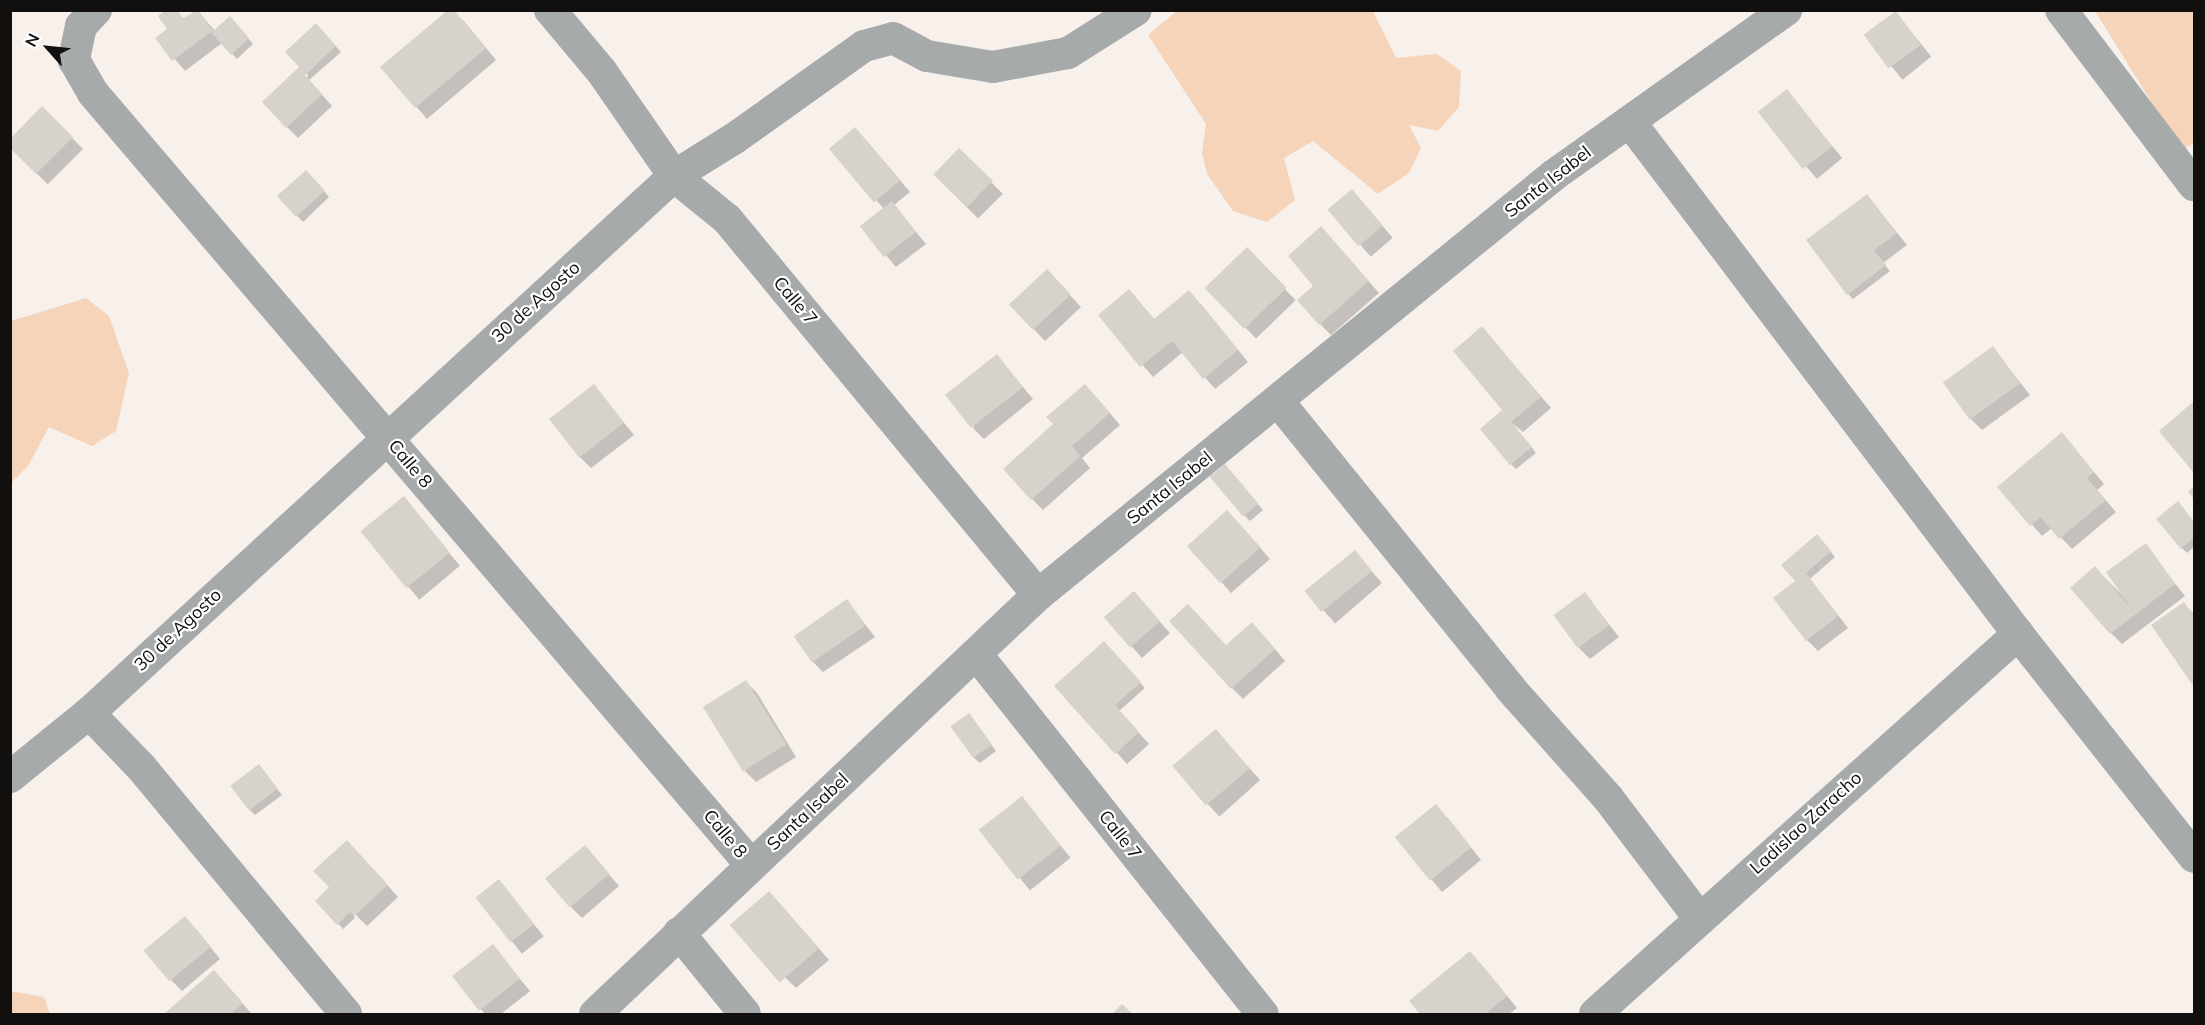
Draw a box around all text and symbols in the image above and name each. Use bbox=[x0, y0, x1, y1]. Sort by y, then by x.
north arrow bbox=[18, 18, 78, 78]
text: N bbox=[20, 30, 44, 50]
street label: Santa Isabel bbox=[1501, 142, 1595, 222]
street label: 30 de Agosto bbox=[487, 257, 585, 347]
street label: Calle 7 bbox=[769, 272, 821, 330]
street label: Calle 8 bbox=[384, 435, 436, 493]
street label: Santa Isabel bbox=[1123, 447, 1217, 529]
street label: 30 de Agosto bbox=[130, 584, 226, 676]
street label: Ladislao Zaracho bbox=[1746, 767, 1866, 879]
street label: Santa Isabel bbox=[763, 769, 853, 855]
street label: Calle 8 bbox=[699, 805, 751, 863]
street label: Calle 7 bbox=[1094, 806, 1146, 864]

